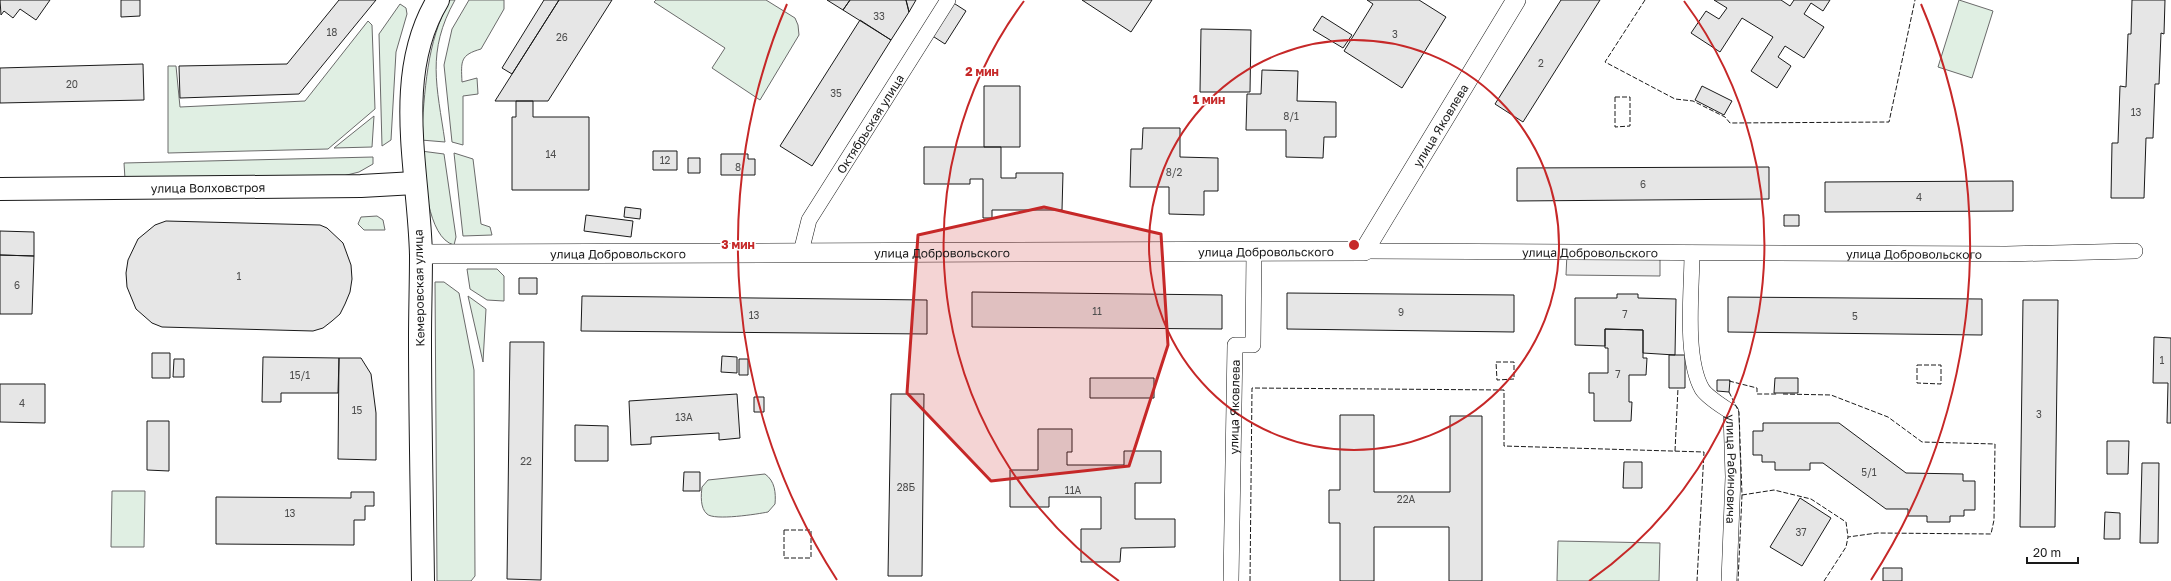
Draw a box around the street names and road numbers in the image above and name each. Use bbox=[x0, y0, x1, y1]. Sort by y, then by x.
street label: Октябрьская улица bbox=[833, 71, 907, 176]
street label: улица Яковлева bbox=[1409, 81, 1471, 170]
street label: улица Волховстроя bbox=[151, 179, 265, 195]
street label: Кемеровская улица bbox=[410, 229, 428, 347]
street label: улица Добровольского bbox=[1198, 244, 1334, 259]
street label: улица Добровольского bbox=[1522, 244, 1658, 260]
street label: улица Добровольского bbox=[874, 245, 1010, 260]
street label: улица Добровольского bbox=[550, 246, 686, 261]
street label: улица Добровольского bbox=[1846, 246, 1982, 261]
street label: улица Яковлева bbox=[1226, 360, 1242, 454]
street label: улица Рабиновича bbox=[1724, 414, 1741, 524]

